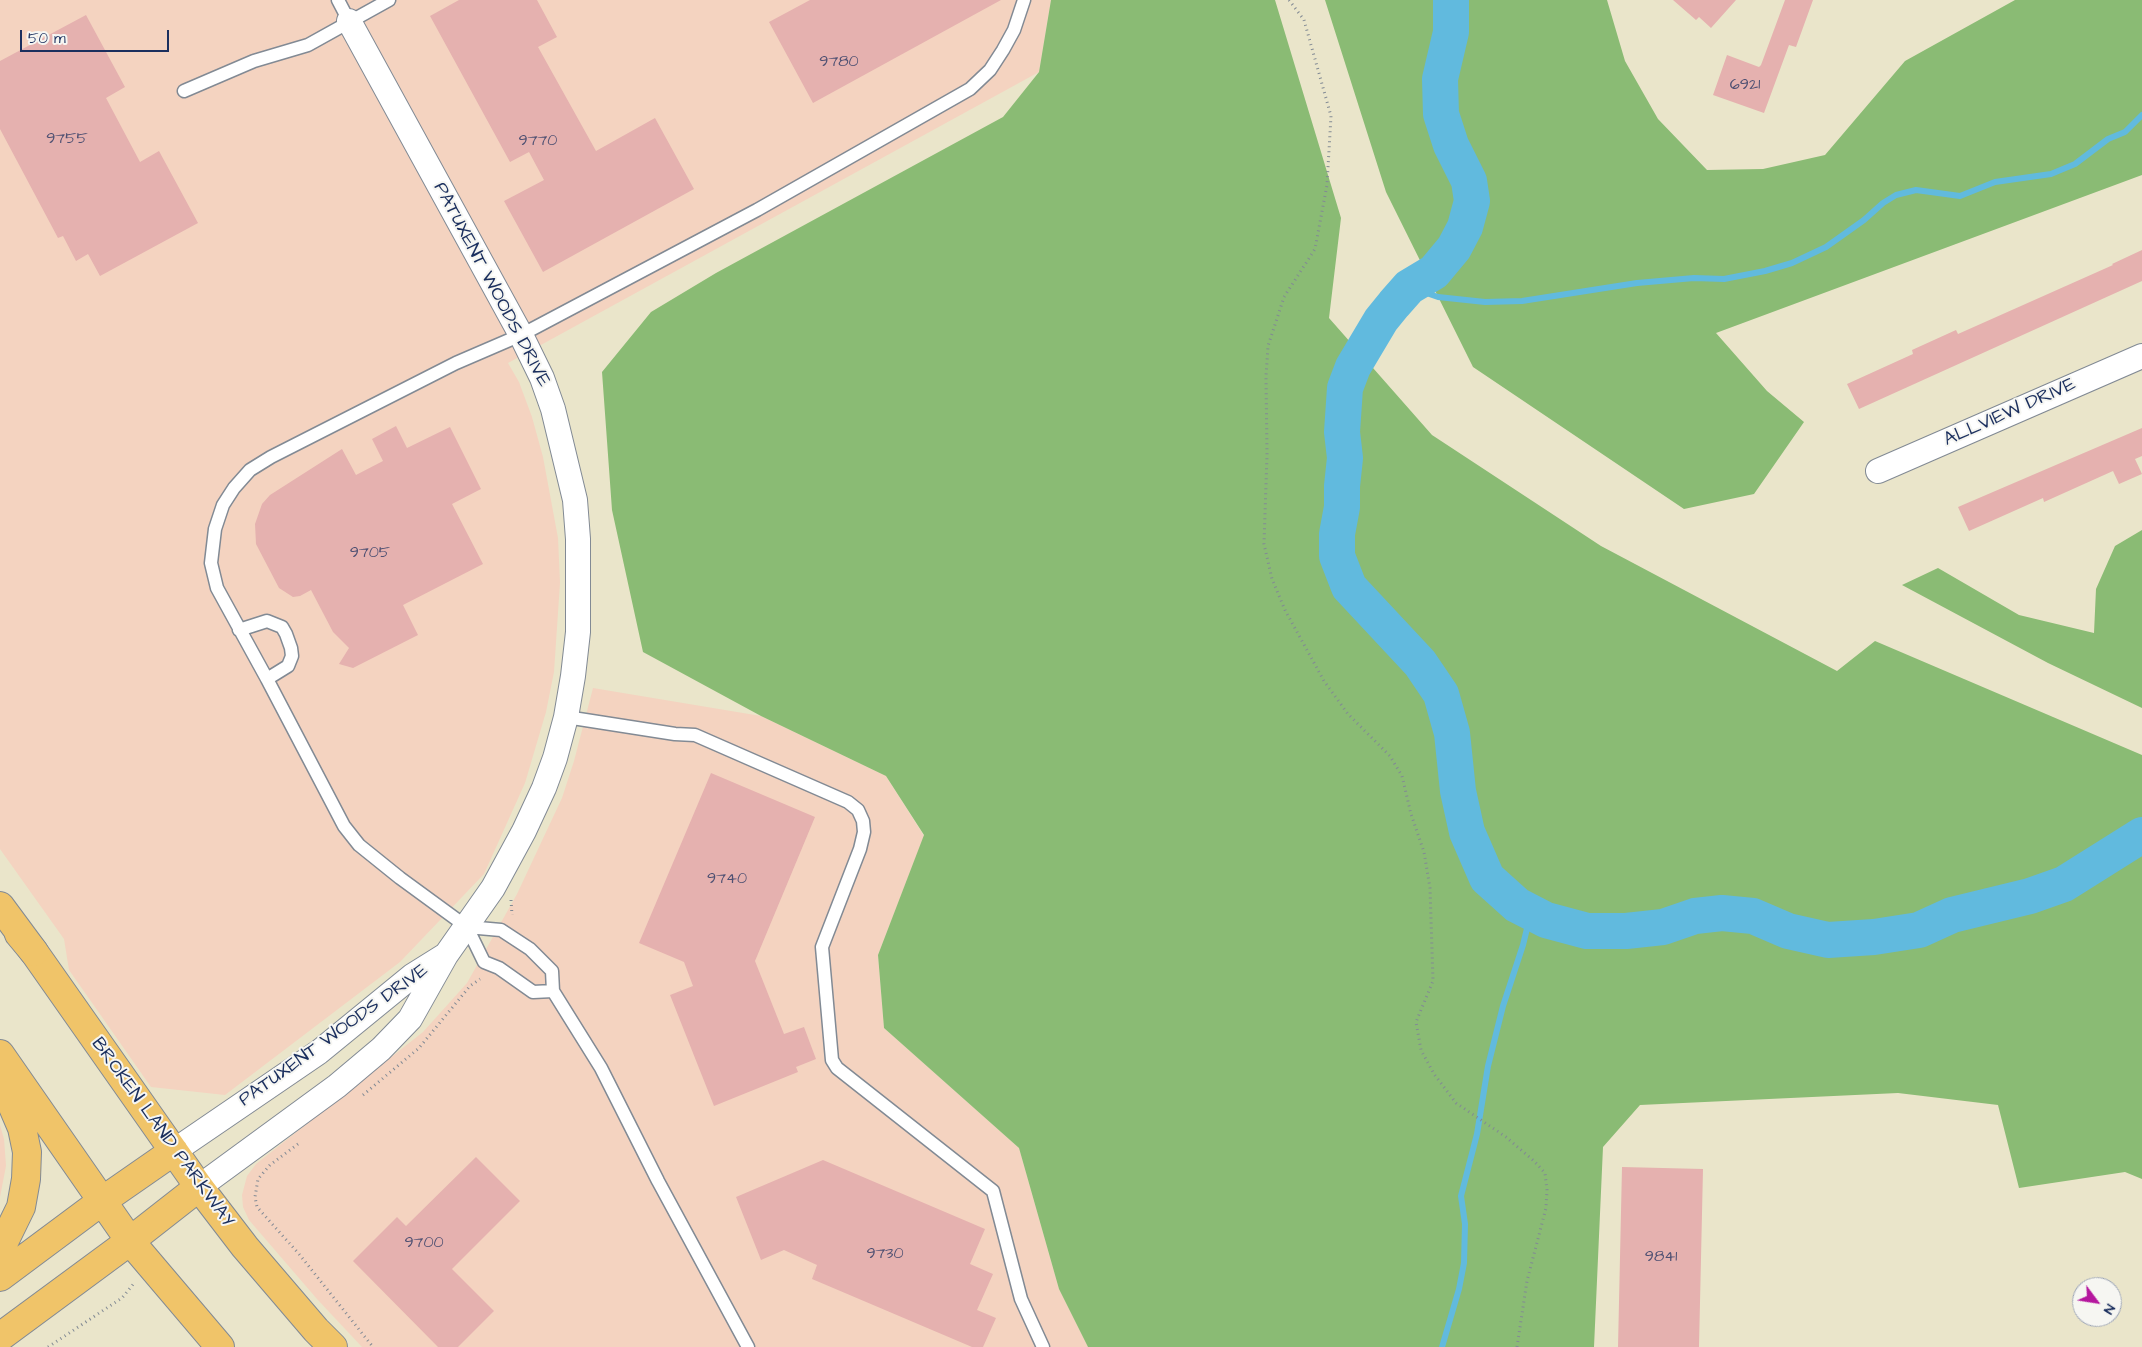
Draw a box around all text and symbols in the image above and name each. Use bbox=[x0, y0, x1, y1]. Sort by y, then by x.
scale bar bbox=[22, 20, 171, 52]
text: 50 m bbox=[28, 28, 66, 49]
house number: 9780 bbox=[819, 53, 859, 73]
house number: 6921 bbox=[1730, 76, 1760, 96]
house number: 9755 bbox=[46, 130, 88, 150]
house number: 9770 bbox=[519, 132, 557, 152]
street label: PATUXENT WOODS DRIVE bbox=[427, 179, 555, 391]
street label: ALLVIEW DRIVE bbox=[1941, 374, 2079, 452]
house number: 9705 bbox=[350, 544, 390, 564]
house number: 9740 bbox=[707, 870, 747, 890]
street label: PATUXENT WOODS DRIVE bbox=[235, 960, 433, 1112]
street label: BROKEN LAND PARKWAY bbox=[86, 1034, 238, 1232]
house number: 9700 bbox=[404, 1234, 444, 1254]
house number: 9730 bbox=[866, 1245, 904, 1265]
house number: 9841 bbox=[1645, 1248, 1677, 1268]
north arrow bbox=[2072, 1277, 2122, 1327]
text: N bbox=[2098, 1300, 2120, 1318]

